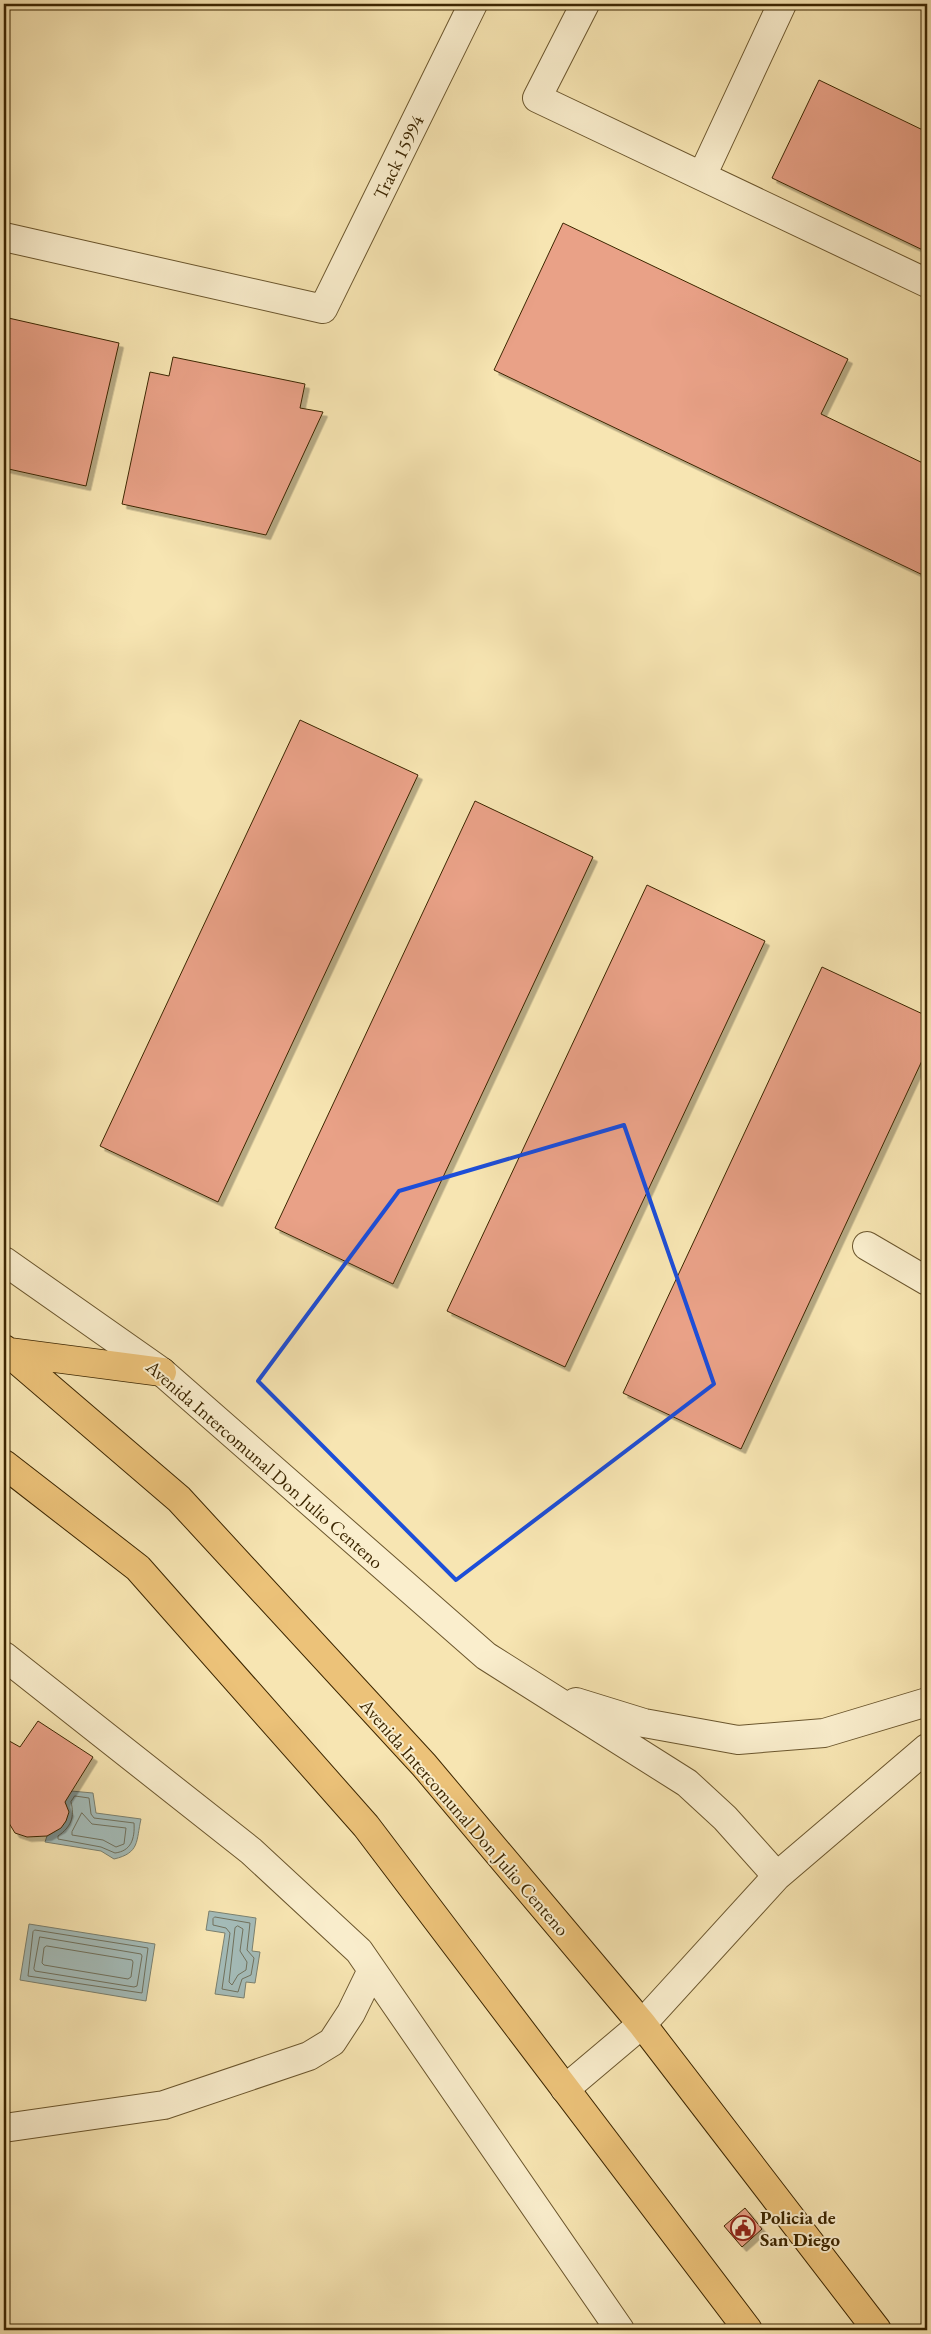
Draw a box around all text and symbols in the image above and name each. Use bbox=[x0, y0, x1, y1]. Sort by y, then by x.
street label: Track 15994 bbox=[367, 110, 430, 204]
street label: Avenida Intercomunal Don Julio Centeno bbox=[140, 1354, 389, 1574]
street label: Avenida Intercomunal Don Julio Centeno bbox=[354, 1693, 575, 1941]
place label: Policia de San Diego bbox=[760, 2205, 840, 2252]
public building icon: Policia de San Diego bbox=[730, 2215, 756, 2241]

